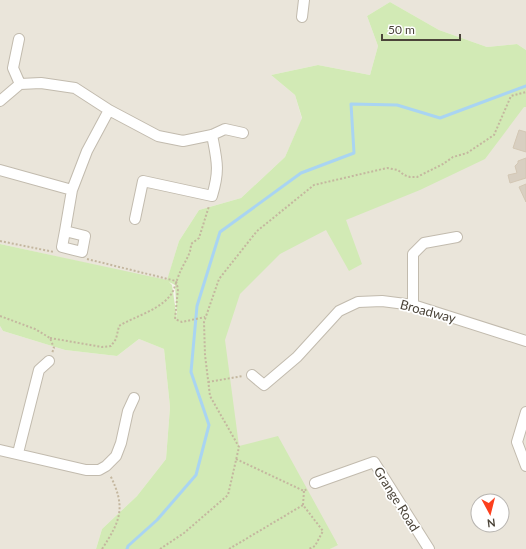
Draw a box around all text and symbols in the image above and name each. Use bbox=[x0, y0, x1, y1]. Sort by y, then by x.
scale bar bbox=[382, 16, 460, 42]
text: 50 m bbox=[388, 22, 415, 37]
street label: Broadway bbox=[398, 296, 458, 326]
street label: Grange Road bbox=[371, 464, 423, 534]
north arrow bbox=[470, 493, 510, 533]
text: N bbox=[486, 516, 496, 530]

